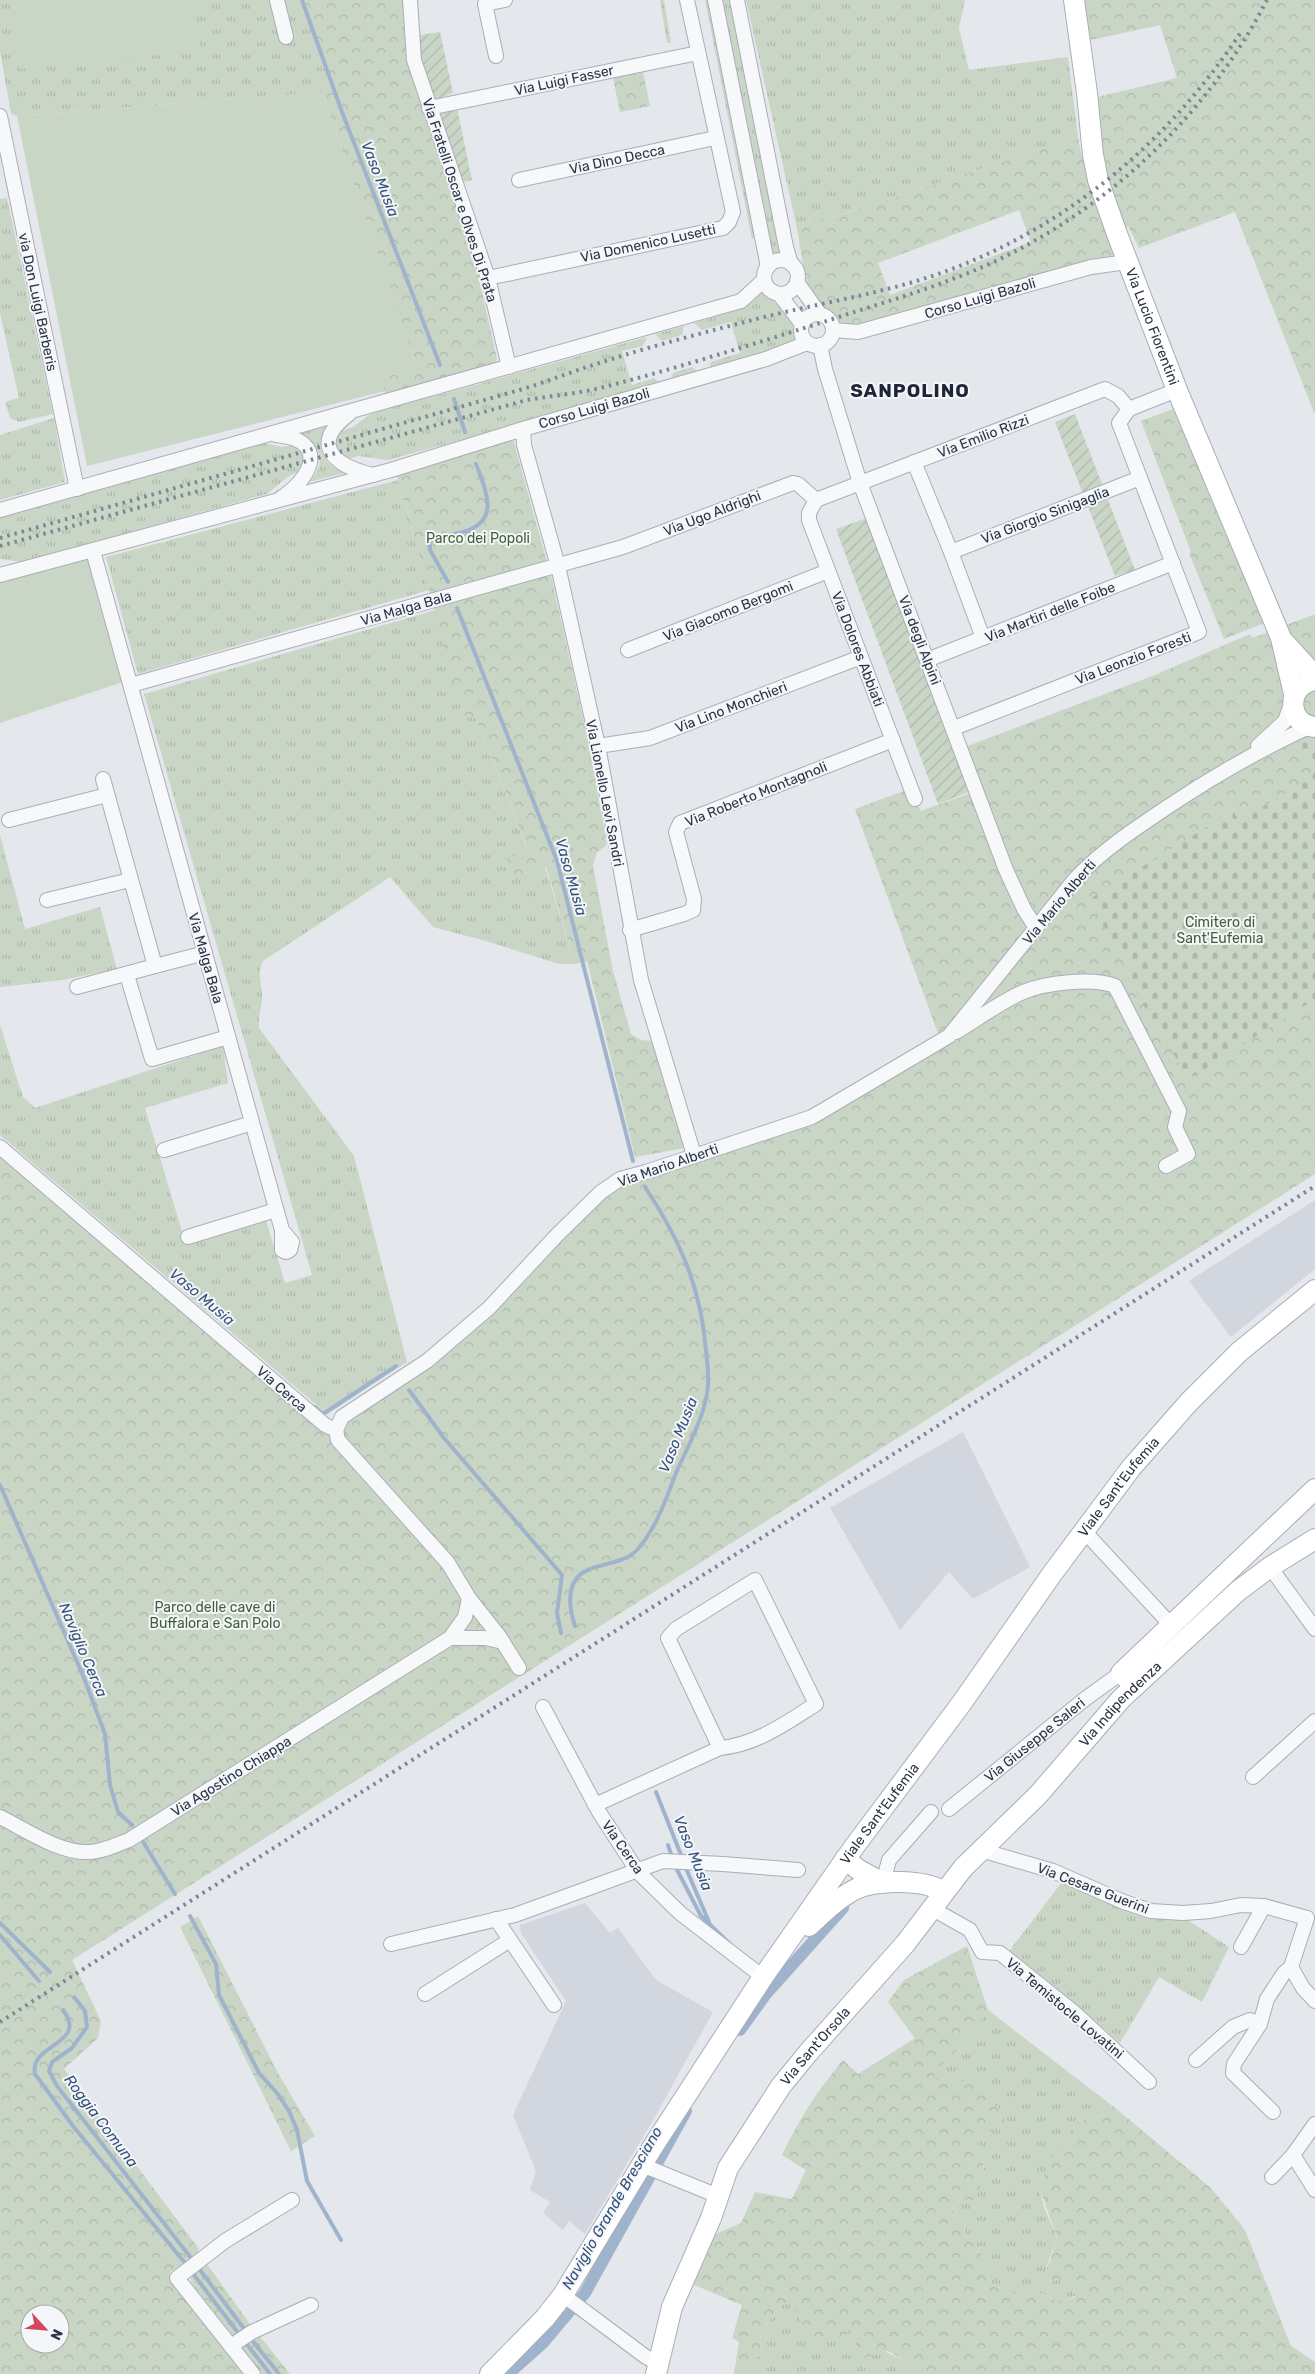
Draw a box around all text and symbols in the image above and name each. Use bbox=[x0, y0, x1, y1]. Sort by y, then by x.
street label: Via Luigi Fasser bbox=[513, 62, 616, 99]
street label: Via Fratelli Oscar e Olves Di Prata bbox=[418, 96, 501, 304]
water label: Vaso Musia bbox=[357, 139, 403, 220]
street label: Via Dino Decca bbox=[568, 141, 666, 178]
street label: Via Domenico Lusetti bbox=[579, 221, 717, 266]
street label: via Don Luigi Barberis bbox=[15, 231, 60, 373]
street label: Via Lucio Fiorentini bbox=[1122, 266, 1182, 388]
street label: Corso Luigi Bazoli bbox=[923, 274, 1038, 322]
district label: SANPOLINO bbox=[850, 379, 970, 402]
street label: Corso Luigi Bazoli bbox=[537, 384, 652, 432]
street label: Via Emilio Rizzi bbox=[935, 411, 1031, 462]
street label: Via Giorgio Sinigaglia bbox=[979, 483, 1112, 548]
street label: Via Ugo Aldrighi bbox=[661, 487, 763, 540]
park label: Parco dei Popoli bbox=[426, 530, 530, 547]
street label: Via Giacomo Bergomi bbox=[661, 578, 796, 645]
street label: Via Martiri delle Foibe bbox=[983, 579, 1118, 646]
street label: Via Malga Bala bbox=[359, 587, 453, 630]
street label: Via Dolores Abbiati bbox=[828, 589, 887, 709]
street label: Via degli Alpini bbox=[895, 593, 944, 687]
street label: Via Leonzio Foresti bbox=[1073, 629, 1194, 688]
street label: Via Lino Monchieri bbox=[673, 678, 790, 737]
street label: Via Lionello Levi Sandri bbox=[582, 718, 627, 868]
street label: Via Roberto Montagnoli bbox=[683, 758, 830, 831]
water label: Vaso Musia bbox=[551, 836, 591, 918]
street label: Via Mario Alberti bbox=[1019, 856, 1100, 948]
street label: Via Malga Bala bbox=[184, 911, 227, 1005]
park label: Cimitero di Sant'Eufemia bbox=[1177, 914, 1263, 947]
street label: Via Mario Alberti bbox=[616, 1140, 721, 1191]
water label: Vaso Musia bbox=[166, 1264, 238, 1330]
street label: Via Cerca bbox=[253, 1363, 310, 1416]
water label: Vaso Musia bbox=[655, 1395, 701, 1475]
street label: Viale Sant'Eufemia bbox=[1075, 1434, 1163, 1540]
park label: Parco delle cave di Buffalora e San Polo bbox=[150, 1599, 280, 1632]
water label: Naviglio Cerca bbox=[55, 1600, 111, 1700]
street label: Via Indipendenza bbox=[1076, 1658, 1165, 1750]
street label: Via Giuseppe Saleri bbox=[981, 1694, 1089, 1786]
street label: Via Agostino Chiappa bbox=[168, 1733, 294, 1820]
street label: Viale Sant'Eufemia bbox=[837, 1760, 923, 1868]
water label: Vaso Musia bbox=[670, 1813, 716, 1893]
street label: Via Cerca bbox=[598, 1817, 647, 1877]
street label: Via Cesare Guerini bbox=[1034, 1859, 1151, 1918]
street label: Via Temistocle Lovatini bbox=[1002, 1954, 1127, 2063]
street label: Via Sant'Orsola bbox=[777, 2004, 854, 2089]
water label: Roggia Comuna bbox=[60, 2071, 142, 2171]
water label: Naviglio Grande Bresciano bbox=[558, 2123, 666, 2292]
north arrow bbox=[20, 2304, 70, 2354]
text: N bbox=[46, 2326, 66, 2343]

